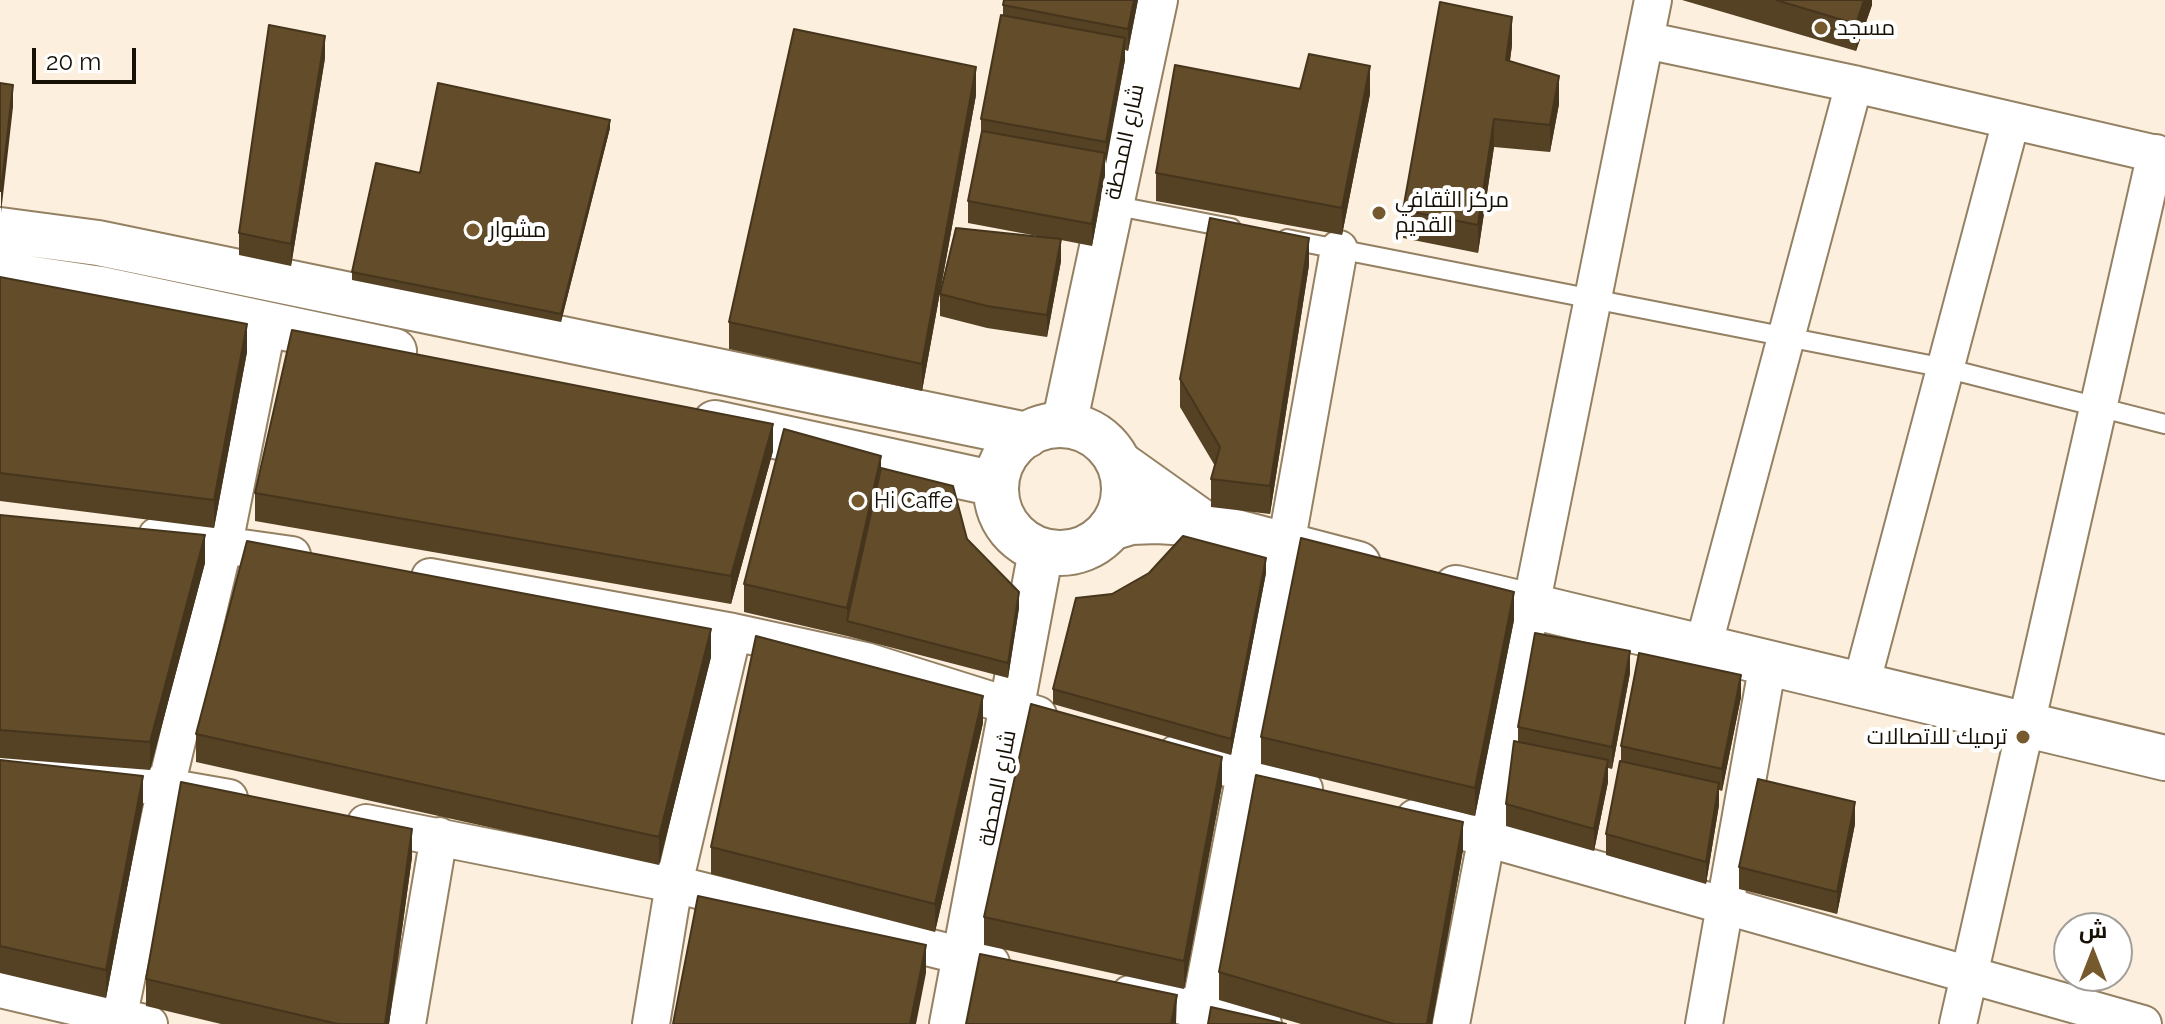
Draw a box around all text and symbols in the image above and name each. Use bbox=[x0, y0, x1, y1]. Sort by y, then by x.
place label: مسجد bbox=[1837, 15, 1895, 41]
marker: مسجد bbox=[1812, 19, 1830, 37]
scale bar bbox=[36, 32, 140, 82]
text: 20 m bbox=[46, 47, 101, 76]
street label: شارع المحطة bbox=[1100, 82, 1150, 202]
place label: مركز الثقافي القديم bbox=[1395, 187, 1509, 238]
marker: مركز الثقافي القديم bbox=[1370, 204, 1388, 222]
place label: مشوار bbox=[489, 217, 546, 243]
marker: مشوار bbox=[464, 221, 482, 239]
place label: Hi Caffe bbox=[874, 488, 953, 514]
marker: Hi Caffe bbox=[849, 492, 867, 510]
place label: ترميك للاتصالات bbox=[1867, 724, 2007, 750]
street label: شارع المحطة bbox=[974, 728, 1022, 848]
marker: ترميك للاتصالات bbox=[2014, 728, 2032, 746]
north arrow bbox=[2053, 912, 2133, 992]
text: ش bbox=[2079, 917, 2107, 943]

